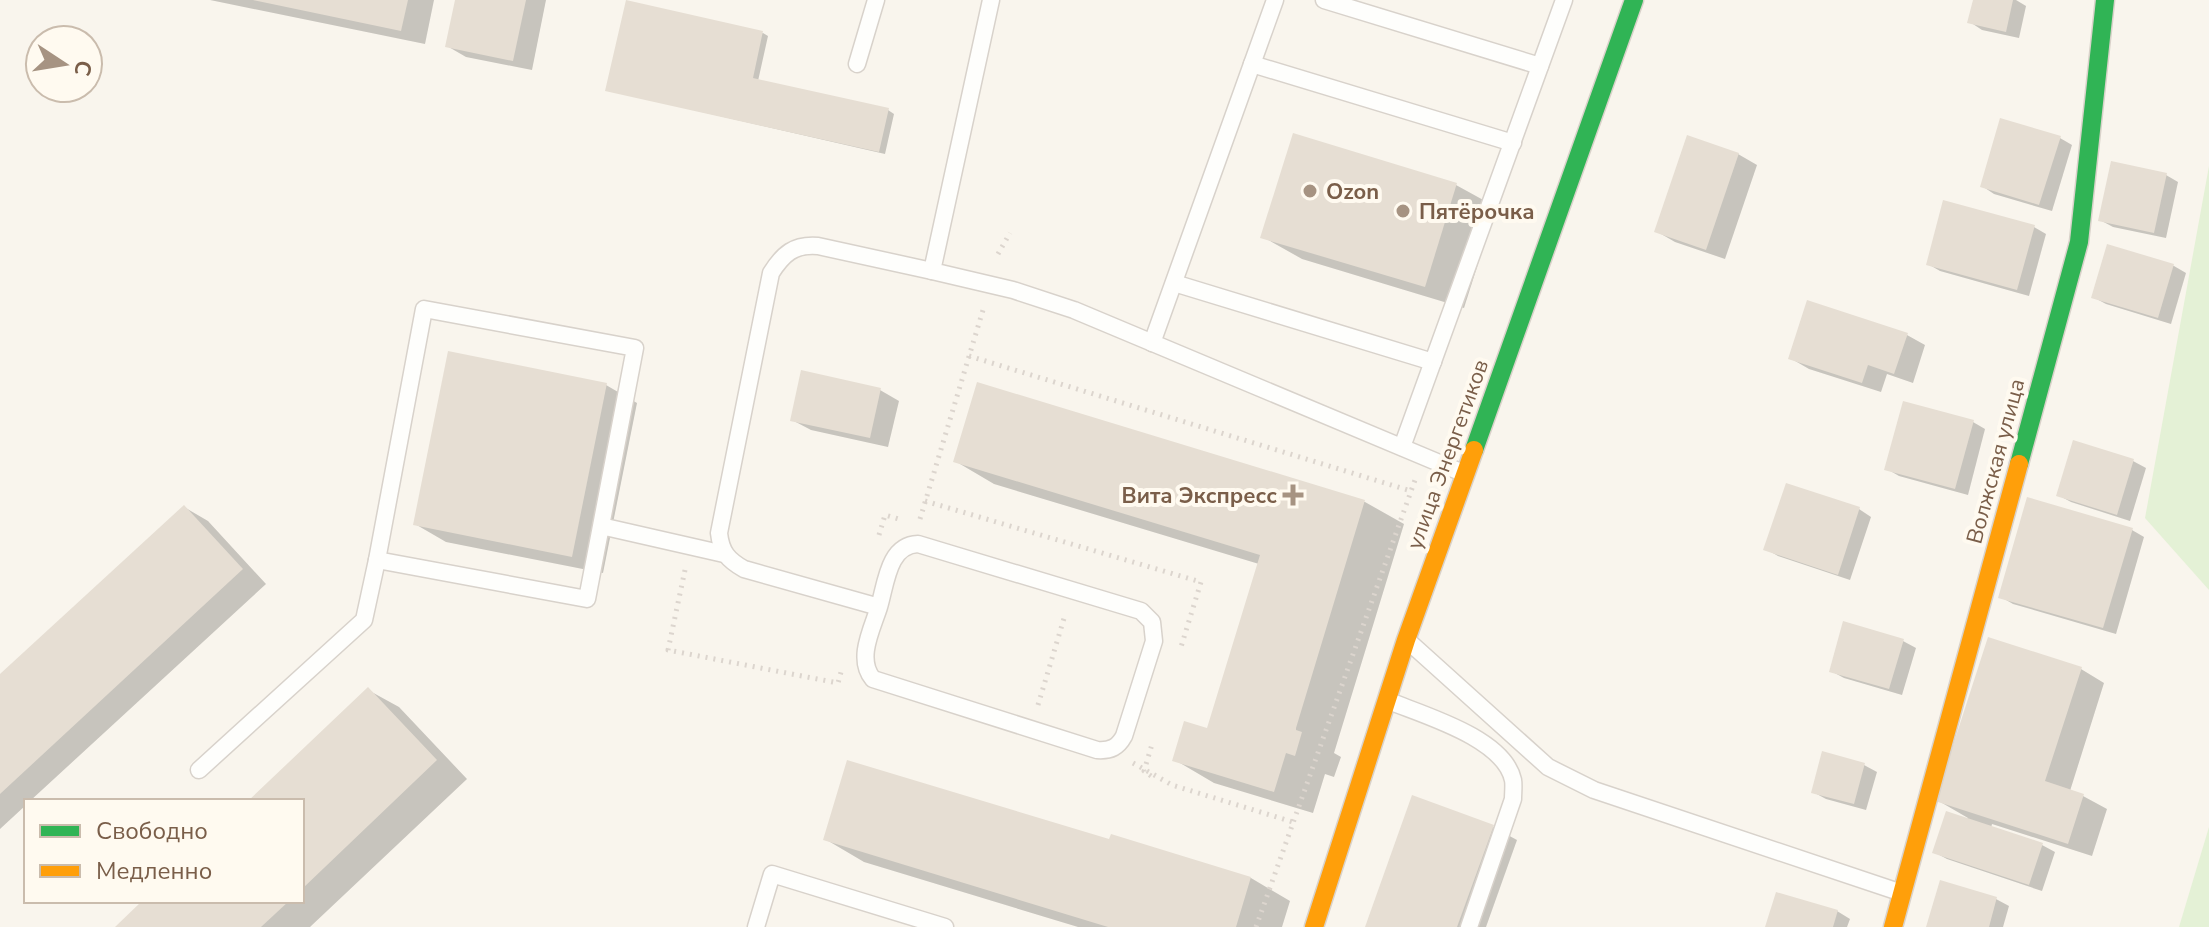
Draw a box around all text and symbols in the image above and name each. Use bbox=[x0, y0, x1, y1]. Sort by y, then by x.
north arrow bbox=[24, 24, 104, 104]
text: С bbox=[66, 58, 99, 78]
place label: Ozon bbox=[1326, 177, 1379, 207]
marker: Ozon bbox=[1301, 182, 1319, 200]
place label: Пятёрочка bbox=[1419, 197, 1535, 227]
marker: Пятёрочка bbox=[1394, 202, 1412, 220]
street label: улица Энергетиков bbox=[1400, 355, 1496, 553]
street label: Волжская улица bbox=[1960, 375, 2032, 547]
place label: Вита Экспресс bbox=[1122, 481, 1277, 511]
marker: Вита Экспресс bbox=[1284, 486, 1302, 504]
legend bbox=[24, 799, 304, 903]
text: Свободно bbox=[96, 815, 208, 847]
text: Медленно bbox=[96, 855, 212, 887]

